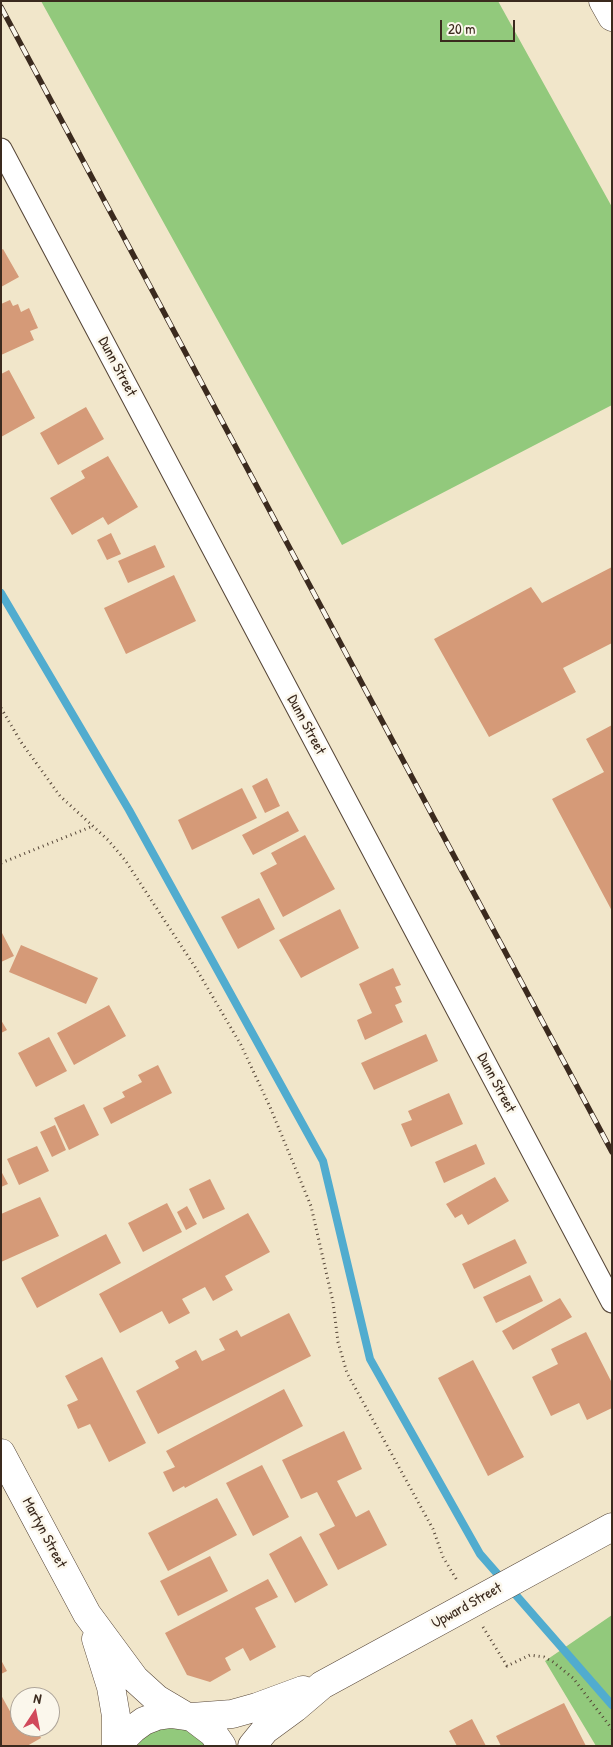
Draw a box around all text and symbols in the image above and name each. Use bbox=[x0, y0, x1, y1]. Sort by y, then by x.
scale bar bbox=[443, 10, 518, 42]
text: 20 m bbox=[448, 18, 475, 39]
street label: Dunn Street bbox=[94, 334, 140, 400]
street label: Dunn Street bbox=[283, 692, 329, 758]
street label: Dunn Street bbox=[473, 1050, 519, 1116]
street label: Martyn Street bbox=[18, 1495, 70, 1571]
street label: Upward Street bbox=[429, 1579, 505, 1633]
north arrow bbox=[10, 1687, 60, 1737]
text: N bbox=[32, 1688, 43, 1708]

